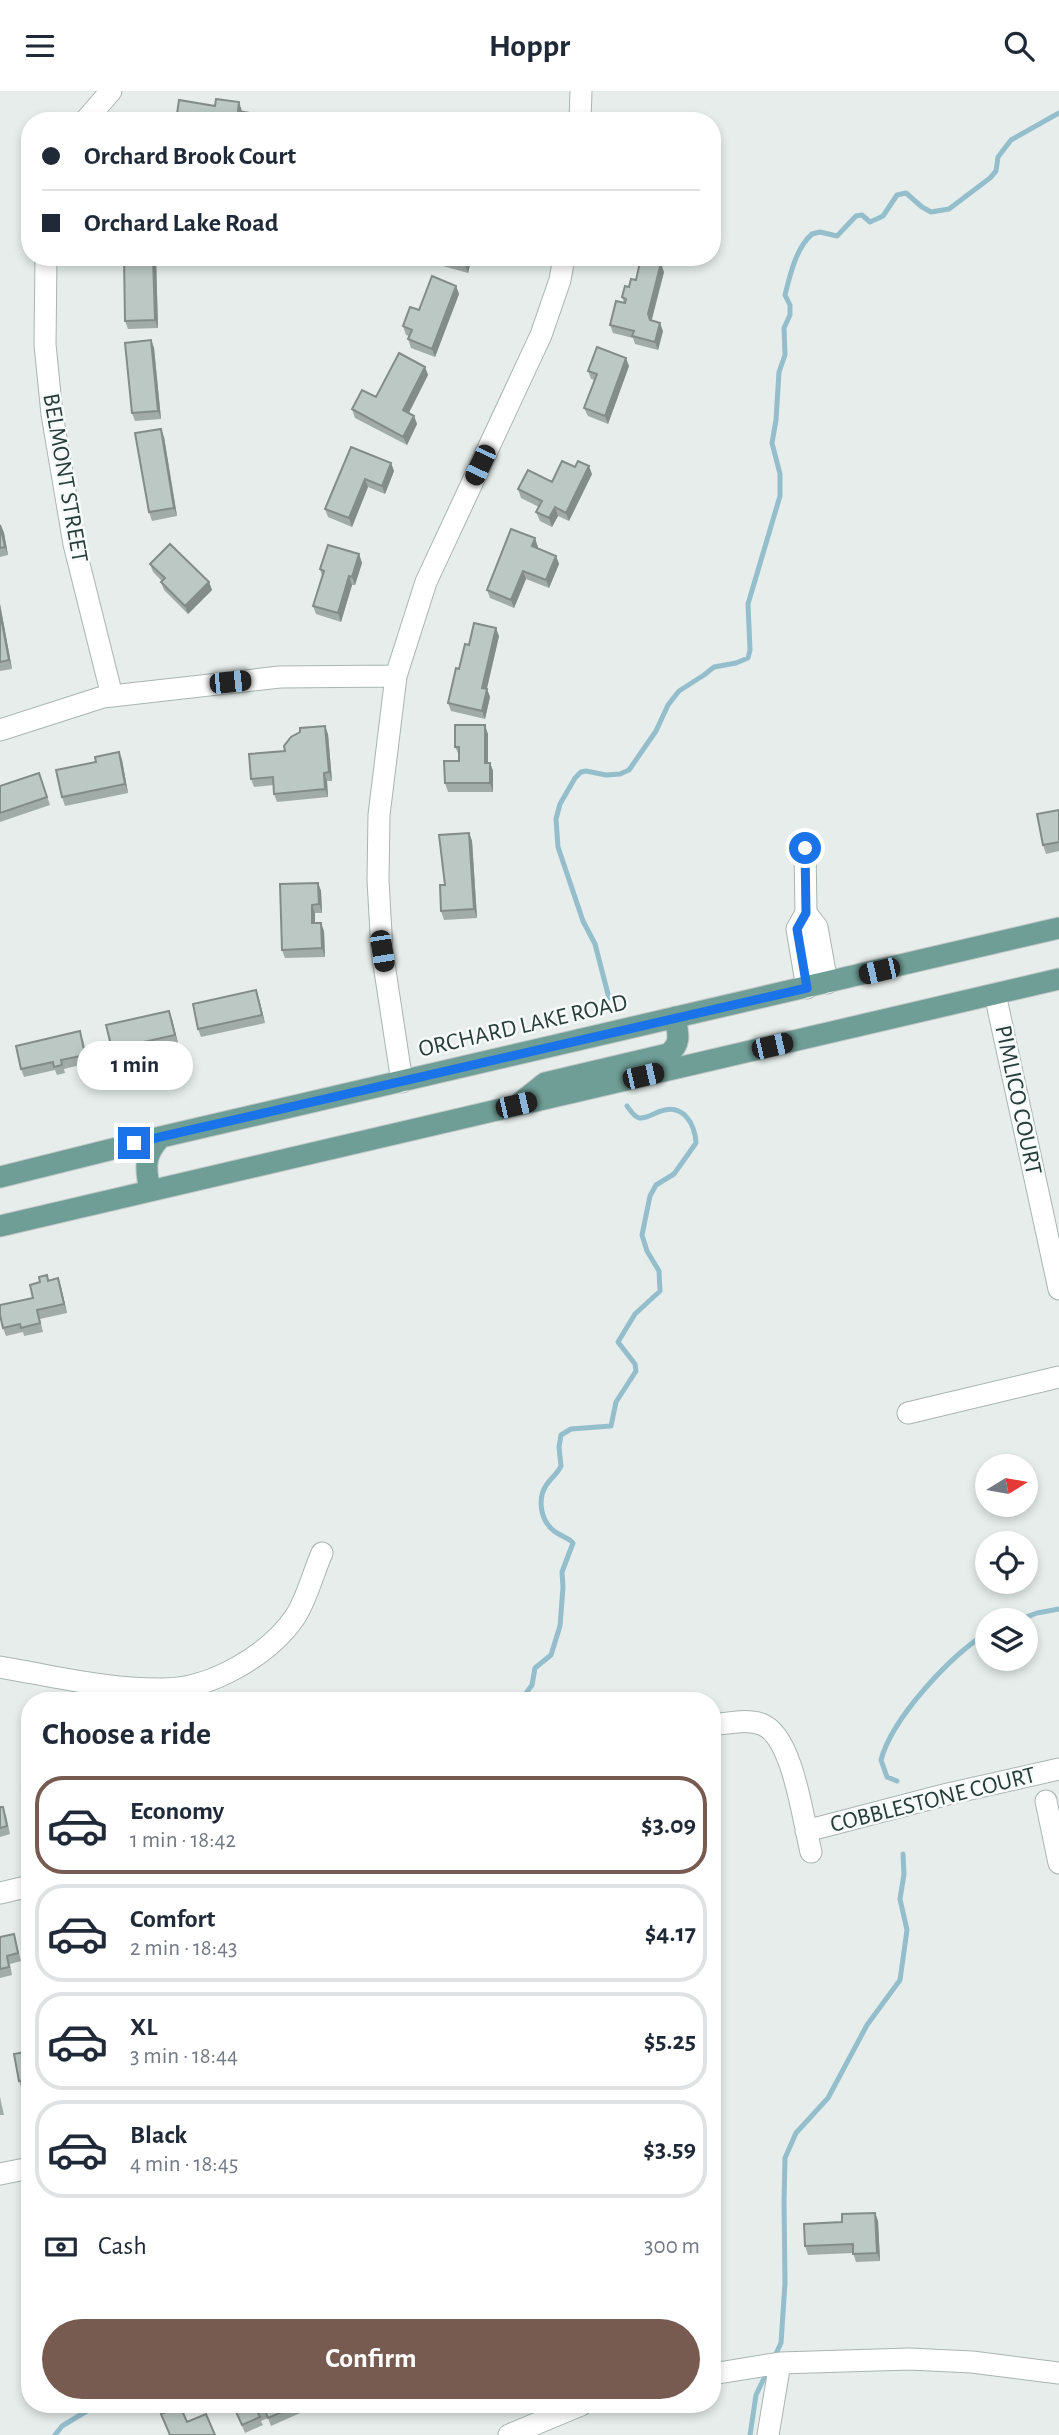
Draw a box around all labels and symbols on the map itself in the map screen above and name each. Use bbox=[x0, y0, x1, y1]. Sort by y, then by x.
street label: BELMONT STREET bbox=[38, 392, 92, 565]
car bbox=[462, 442, 499, 488]
car bbox=[209, 669, 252, 695]
route start bbox=[789, 832, 821, 864]
car bbox=[369, 929, 396, 973]
car bbox=[857, 956, 902, 986]
street label: ORCHARD LAKE ROAD bbox=[416, 990, 630, 1062]
street label: PIMLICO COURT bbox=[990, 1023, 1046, 1177]
car bbox=[750, 1031, 795, 1061]
callout: 1 min bbox=[76, 1041, 192, 1091]
car bbox=[621, 1061, 666, 1091]
car bbox=[494, 1090, 539, 1120]
route end bbox=[118, 1127, 150, 1159]
north arrow bbox=[975, 1454, 1038, 1517]
street label: COBBLESTONE COURT bbox=[828, 1763, 1038, 1837]

